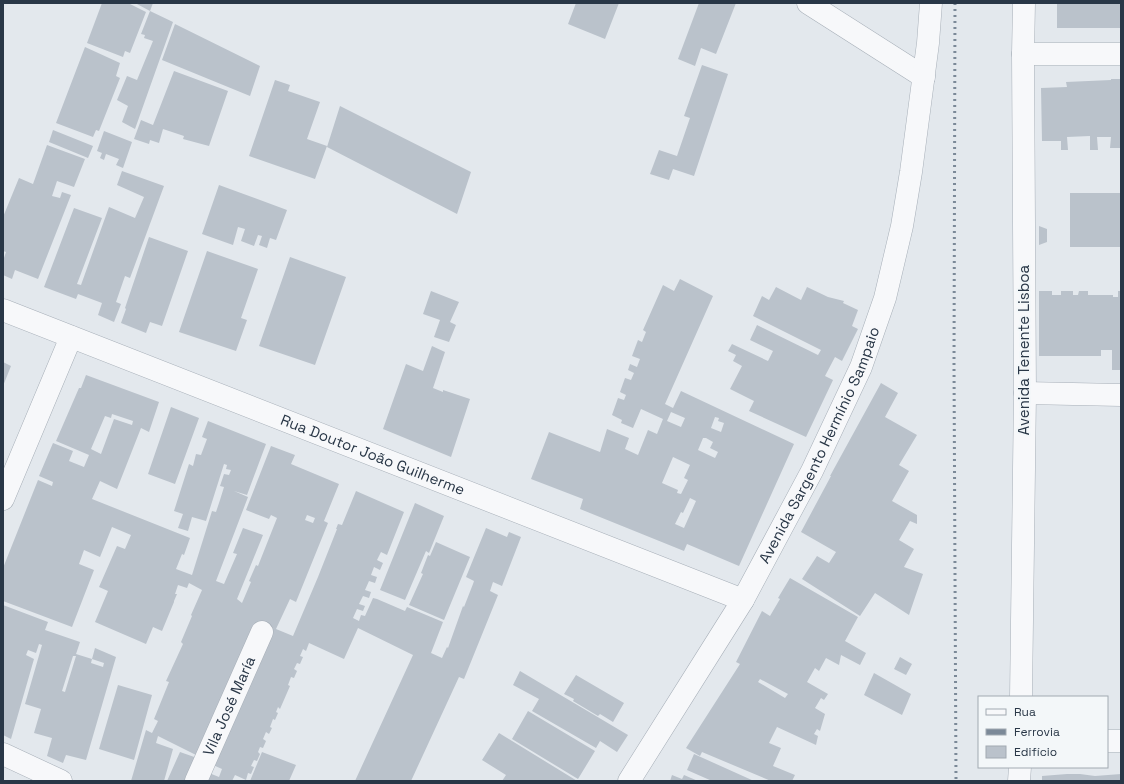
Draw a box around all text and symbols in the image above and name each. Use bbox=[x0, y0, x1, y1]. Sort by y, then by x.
street label: Avenida Tenente Lisboa bbox=[1014, 264, 1033, 435]
street label: Avenida Sargento Hermínio Sampaio bbox=[754, 324, 883, 566]
street label: Rua Doutor João Guilherme bbox=[278, 410, 468, 499]
street label: Vila José María bbox=[198, 653, 259, 759]
legend bbox=[978, 696, 1108, 768]
text: Rua bbox=[1014, 704, 1036, 720]
text: Ferrovia bbox=[1014, 724, 1060, 740]
text: Edifício bbox=[1014, 744, 1057, 760]

